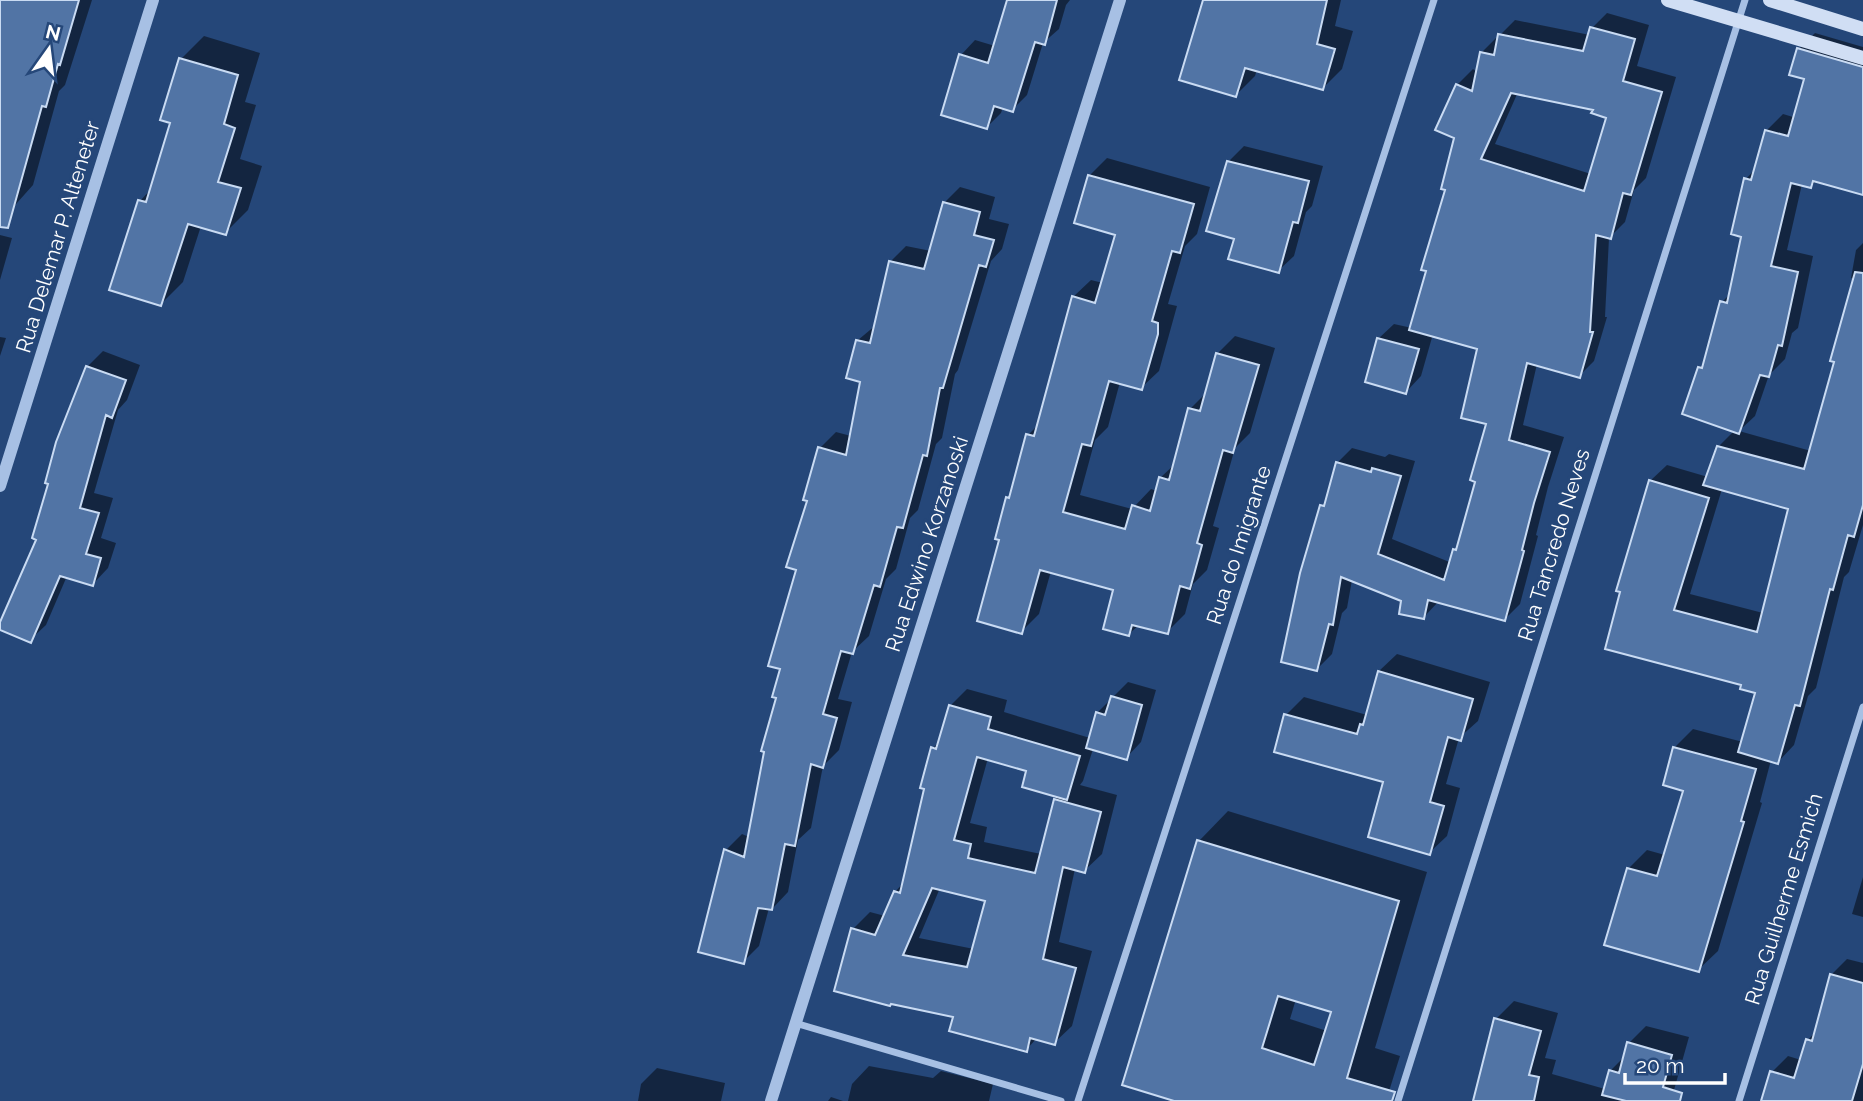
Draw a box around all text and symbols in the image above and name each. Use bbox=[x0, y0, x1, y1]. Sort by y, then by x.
north arrow bbox=[14, 14, 84, 84]
text: N bbox=[43, 20, 63, 45]
street label: Rua Delemar P. Alteneter bbox=[10, 117, 105, 356]
street label: Rua Edwino Korzanoski bbox=[880, 433, 973, 655]
street label: Rua Tancredo Neves bbox=[1512, 446, 1595, 644]
street label: Rua do Imigrante bbox=[1201, 462, 1276, 628]
street label: Rua Guilherme Esmich bbox=[1739, 790, 1828, 1008]
scale bar bbox=[1625, 1042, 1725, 1086]
text: 20 m bbox=[1636, 1053, 1684, 1078]

